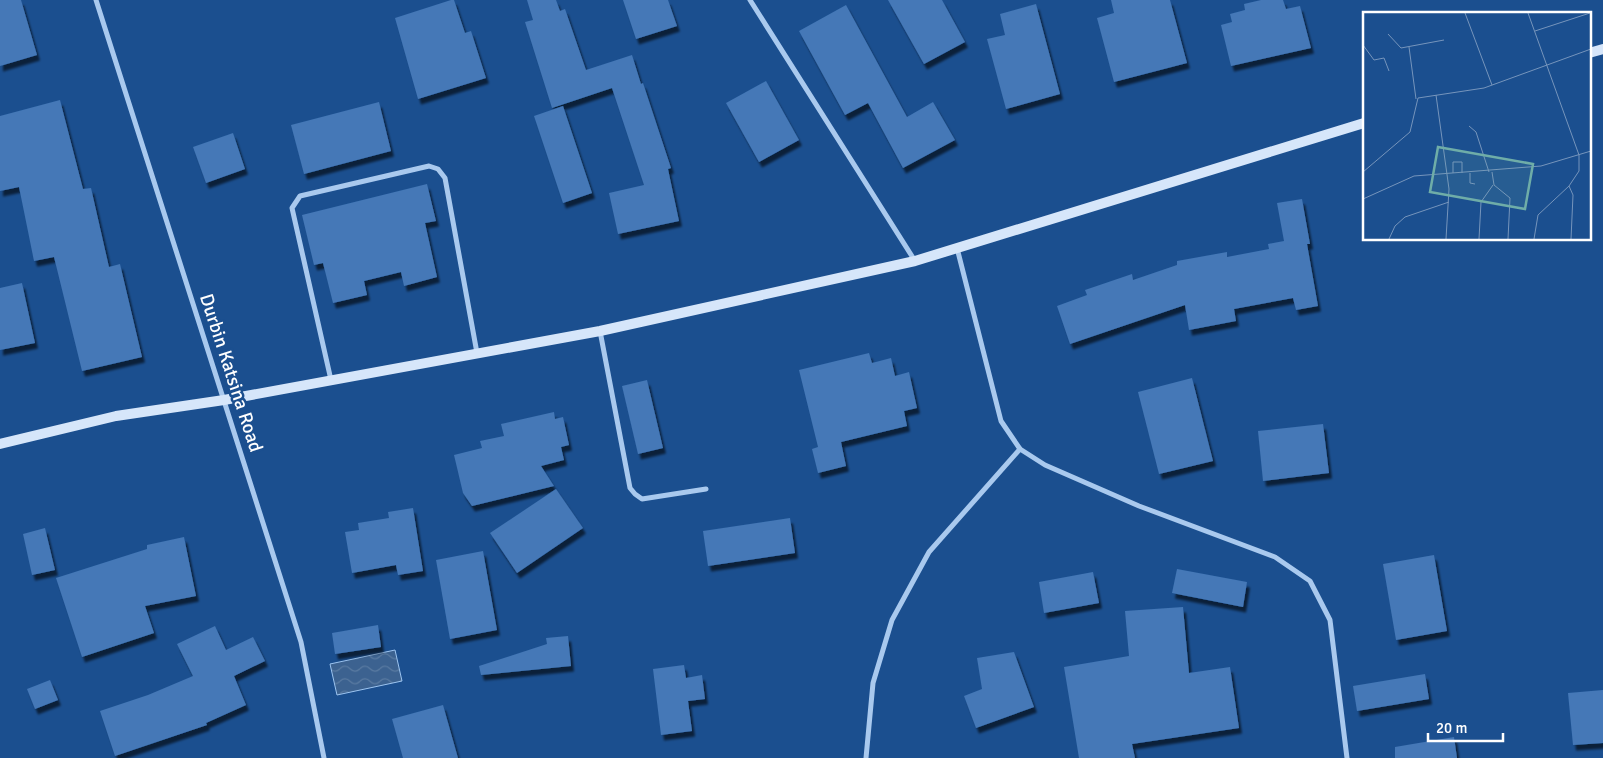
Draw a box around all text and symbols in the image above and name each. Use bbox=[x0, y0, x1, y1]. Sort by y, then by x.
inset map bbox=[1363, 12, 1590, 240]
street label: Durbin Katsina Road bbox=[194, 291, 268, 455]
scale bar bbox=[1428, 710, 1503, 742]
text: 20 m bbox=[1436, 719, 1467, 737]

